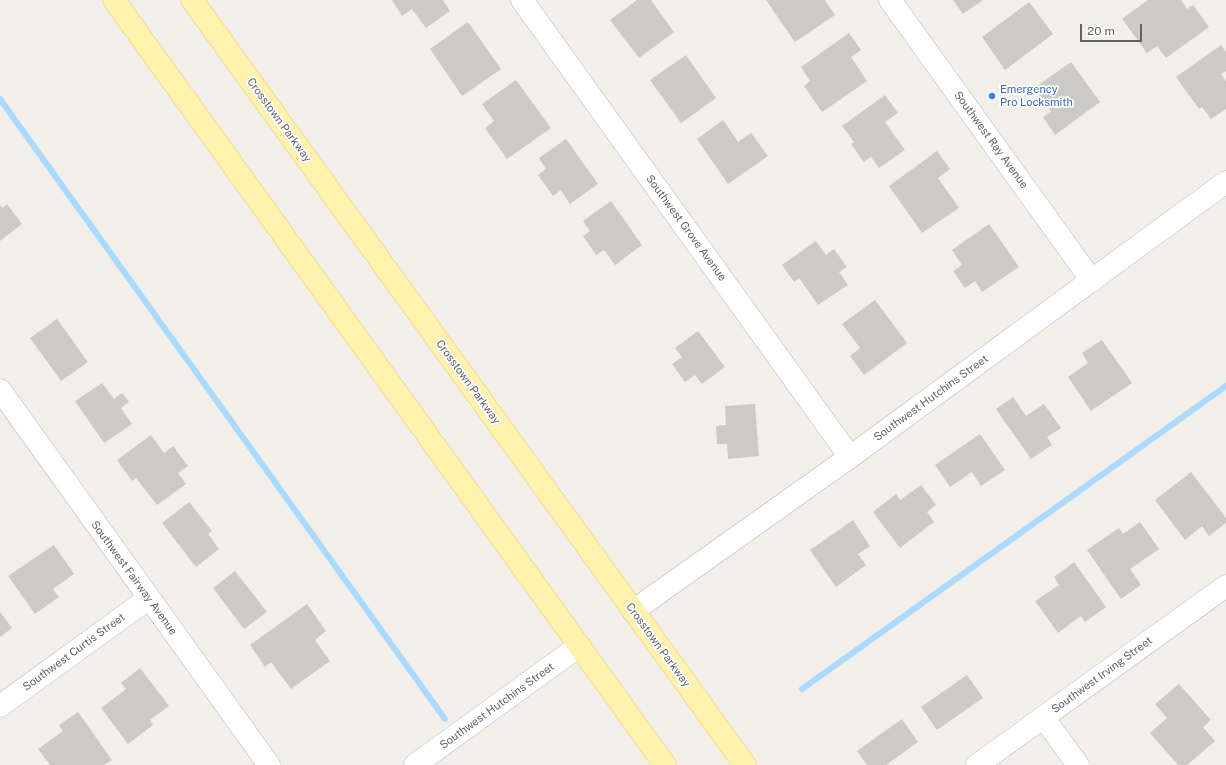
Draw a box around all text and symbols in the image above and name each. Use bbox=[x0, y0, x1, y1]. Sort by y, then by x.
scale bar bbox=[1082, 16, 1144, 42]
text: 20 m bbox=[1087, 24, 1115, 38]
street label: Crosstown Parkway bbox=[244, 75, 314, 165]
place label: Emergency Pro Locksmith bbox=[1000, 83, 1073, 109]
street label: Southwest Ray Avenue bbox=[951, 89, 1031, 191]
marker: Emergency Pro Locksmith bbox=[987, 91, 997, 101]
street label: Southwest Grove Avenue bbox=[643, 172, 729, 284]
street label: Crosstown Parkway bbox=[433, 337, 503, 427]
street label: Southwest Hutchins Street bbox=[871, 352, 991, 444]
street label: Southwest Fairway Avenue bbox=[88, 518, 180, 638]
street label: Crosstown Parkway bbox=[623, 600, 693, 690]
street label: Southwest Curtis Street bbox=[20, 611, 128, 693]
street label: Southwest Irving Street bbox=[1049, 634, 1155, 716]
street label: Southwest Hutchins Street bbox=[437, 660, 557, 752]

